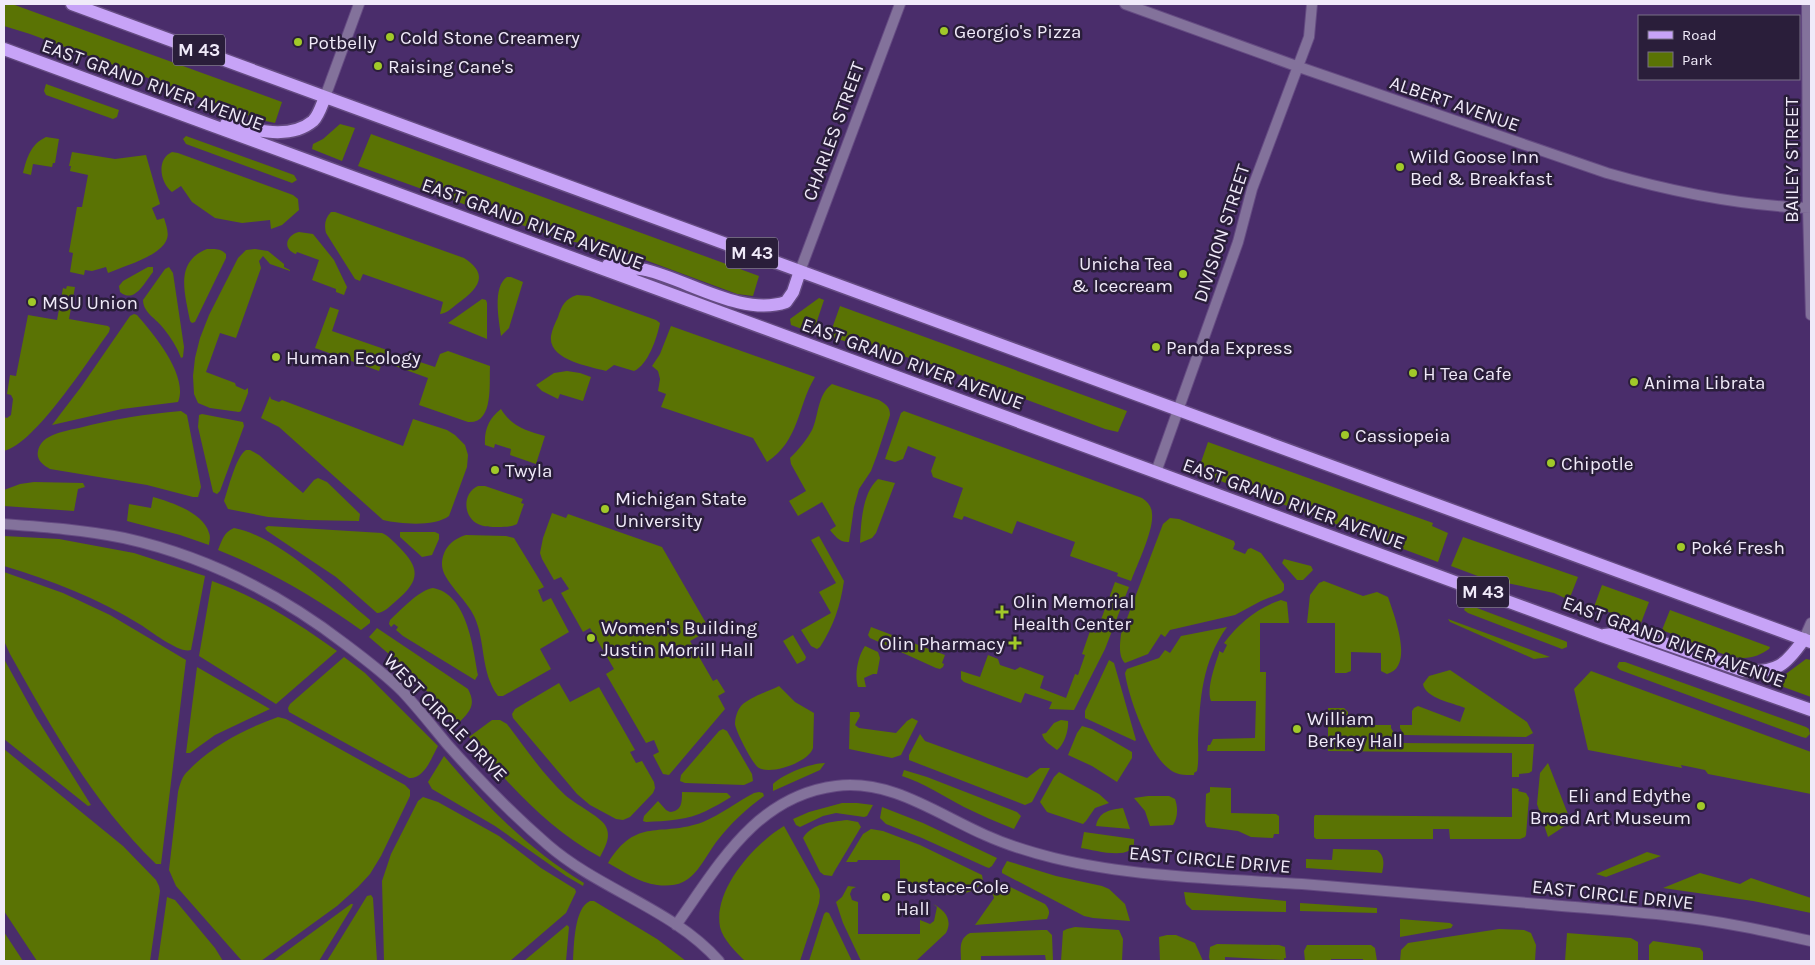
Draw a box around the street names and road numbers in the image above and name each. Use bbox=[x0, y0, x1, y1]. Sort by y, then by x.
road number: M 43 bbox=[173, 34, 225, 66]
street label: EAST GRAND RIVER AVENUE bbox=[39, 35, 266, 135]
street label: CHARLES STREET bbox=[799, 59, 869, 204]
street label: ALBERT AVENUE bbox=[1387, 71, 1522, 136]
street label: BAILEY STREET bbox=[1781, 96, 1803, 223]
street label: DIVISION STREET bbox=[1189, 161, 1255, 305]
street label: EAST GRAND RIVER AVENUE bbox=[419, 174, 646, 274]
road number: M 43 bbox=[726, 238, 778, 268]
street label: EAST GRAND RIVER AVENUE bbox=[799, 314, 1026, 414]
street label: EAST GRAND RIVER AVENUE bbox=[1180, 454, 1407, 554]
road number: M 43 bbox=[1457, 576, 1509, 608]
street label: EAST GRAND RIVER AVENUE bbox=[1560, 592, 1787, 692]
street label: WEST CIRCLE DRIVE bbox=[379, 649, 512, 786]
street label: EAST CIRCLE DRIVE bbox=[1128, 842, 1292, 878]
street label: EAST CIRCLE DRIVE bbox=[1531, 876, 1695, 914]

